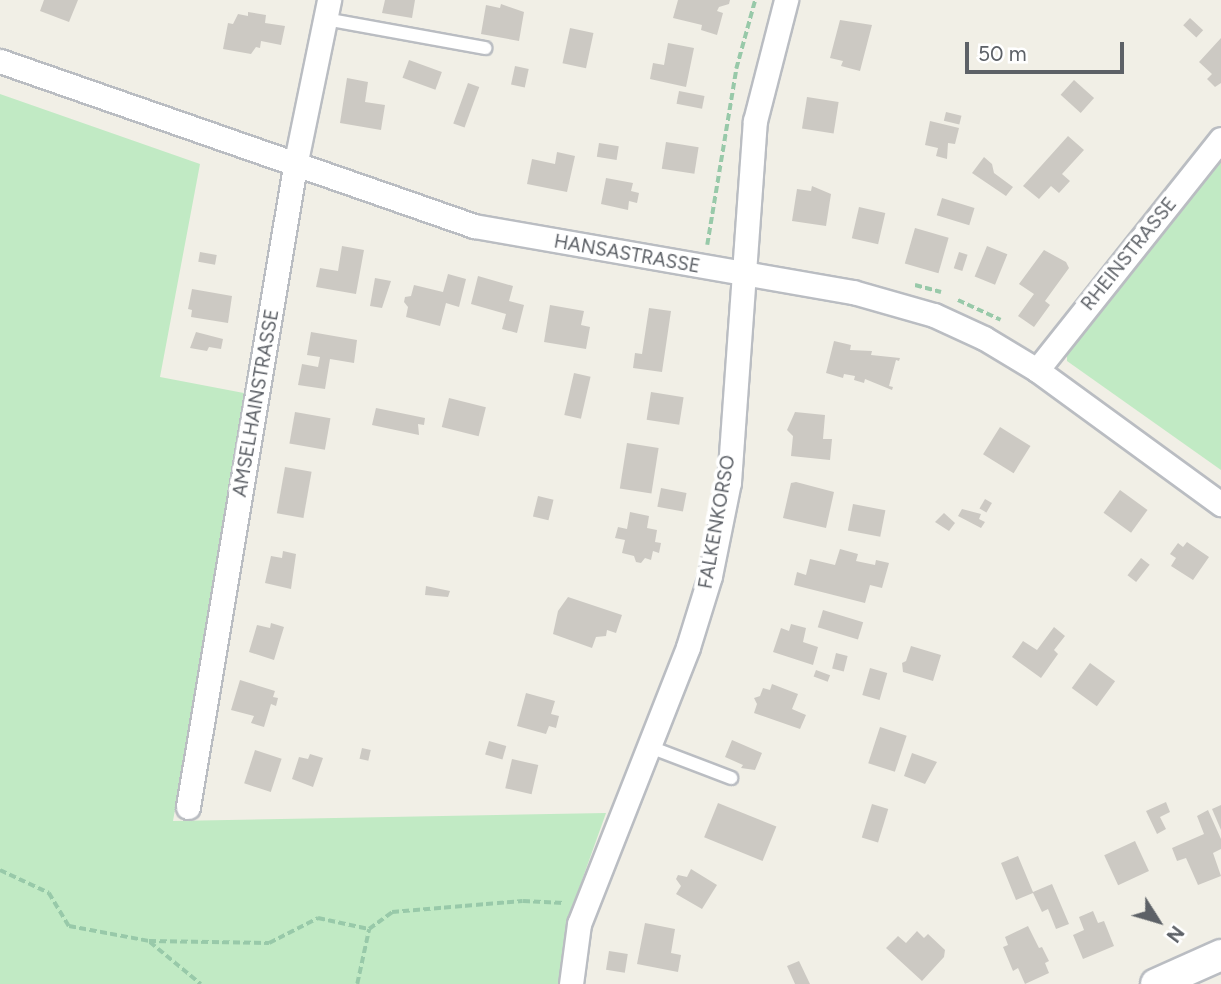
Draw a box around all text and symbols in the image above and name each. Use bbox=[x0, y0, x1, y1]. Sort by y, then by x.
scale bar bbox=[969, 28, 1128, 72]
text: 50 m bbox=[978, 41, 1027, 66]
street label: RHEINSTRASSE bbox=[1076, 193, 1182, 315]
street label: HANSASTRASSE bbox=[552, 230, 702, 278]
street label: AMSELHAINSTRASSE bbox=[228, 307, 284, 499]
street label: FALKENKORSO bbox=[694, 453, 740, 591]
north arrow bbox=[1123, 886, 1193, 956]
text: N bbox=[1162, 921, 1189, 947]

